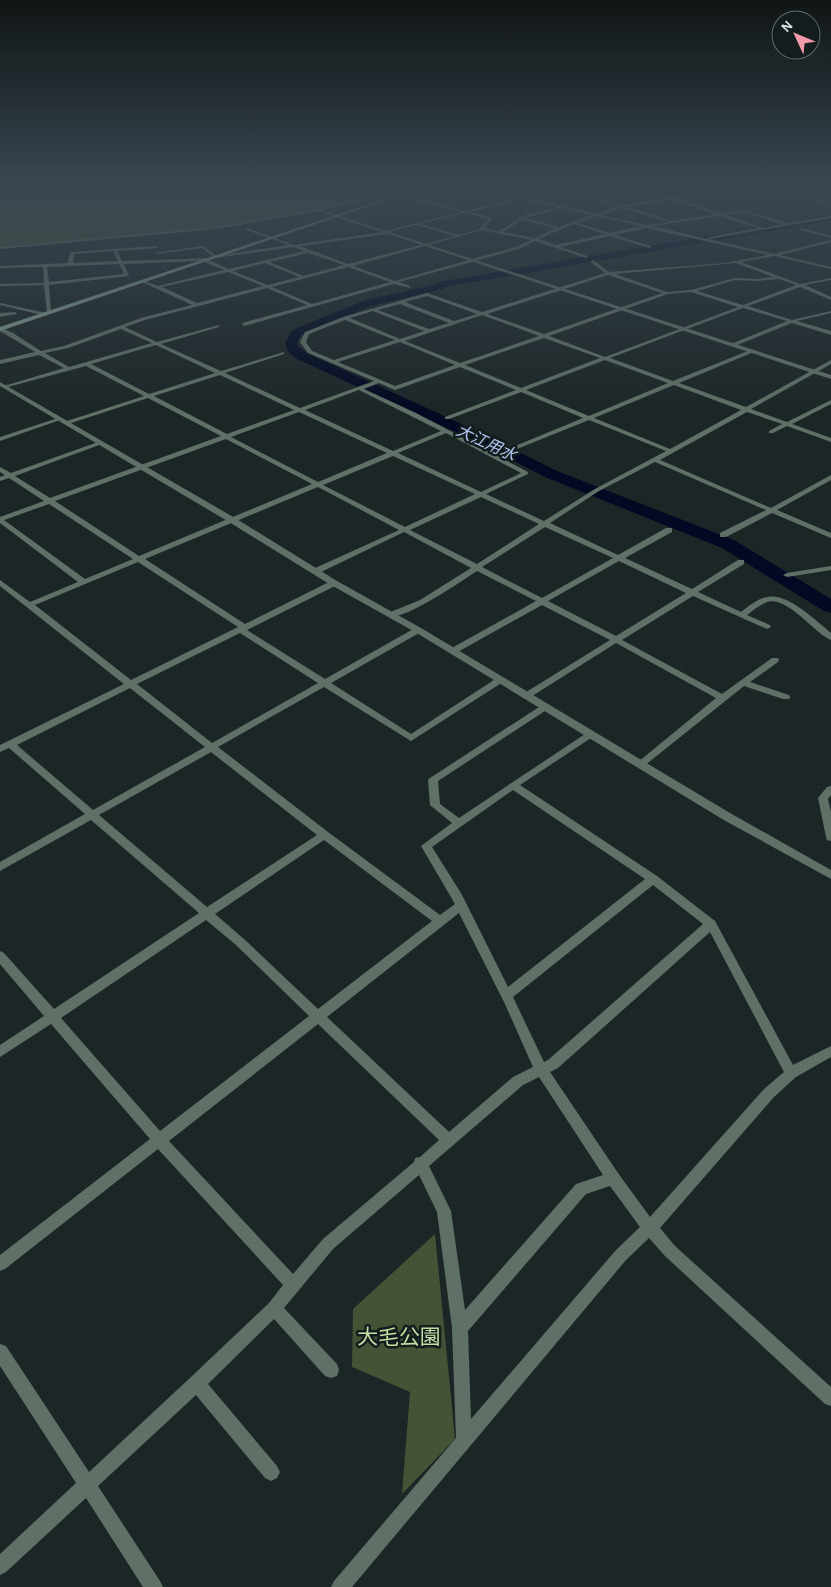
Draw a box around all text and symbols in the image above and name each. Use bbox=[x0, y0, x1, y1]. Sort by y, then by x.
north arrow bbox=[771, 10, 821, 60]
text: N bbox=[779, 18, 796, 35]
water label: 大江用水 bbox=[454, 421, 521, 465]
park label: 大毛公園 bbox=[357, 1326, 441, 1348]

